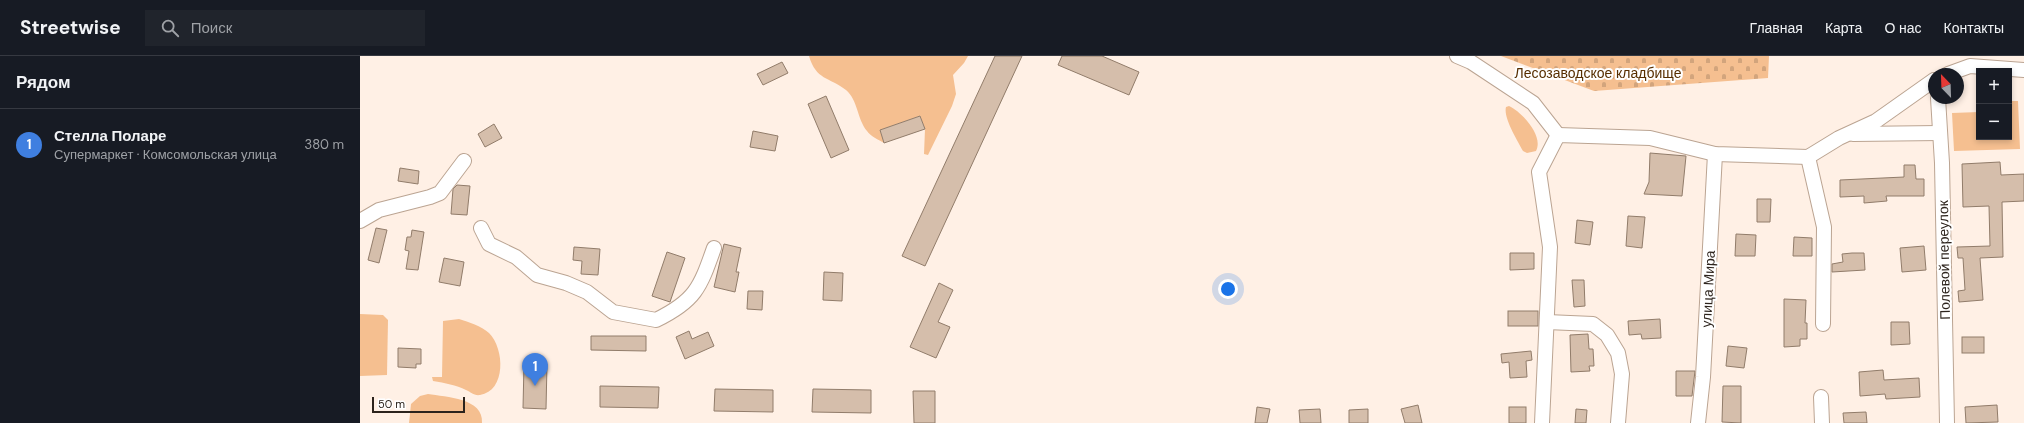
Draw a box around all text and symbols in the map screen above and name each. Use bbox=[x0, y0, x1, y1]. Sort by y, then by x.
search box bbox=[145, 10, 425, 46]
text: Streetwise bbox=[20, 15, 121, 40]
icon: search bbox=[159, 17, 181, 39]
text: Поиск bbox=[191, 18, 232, 38]
text: Главная bbox=[1750, 19, 1803, 37]
text: Карта bbox=[1825, 19, 1862, 37]
text: О нас bbox=[1884, 19, 1922, 37]
text: Контакты bbox=[1944, 19, 2004, 37]
park label: Лесозаводское кладбище bbox=[1515, 64, 1682, 82]
north arrow bbox=[1928, 68, 1964, 104]
map controls bbox=[1976, 68, 2012, 140]
button: + bbox=[1976, 68, 2012, 104]
text: Рядом bbox=[16, 71, 71, 93]
button: − bbox=[1976, 104, 2012, 140]
text: Стелла Поларе bbox=[54, 126, 166, 146]
text: 1 bbox=[27, 136, 31, 153]
text: 380 m bbox=[304, 136, 344, 153]
text: Супермаркет · Комсомольская улица bbox=[54, 146, 277, 163]
street label: Полевой переулок bbox=[1934, 199, 1954, 320]
street label: улица Мира bbox=[1697, 250, 1719, 328]
your location bbox=[1218, 279, 1238, 299]
pin: 1 bbox=[522, 353, 548, 386]
scale bar bbox=[372, 395, 465, 414]
text: 50 m bbox=[378, 397, 405, 411]

